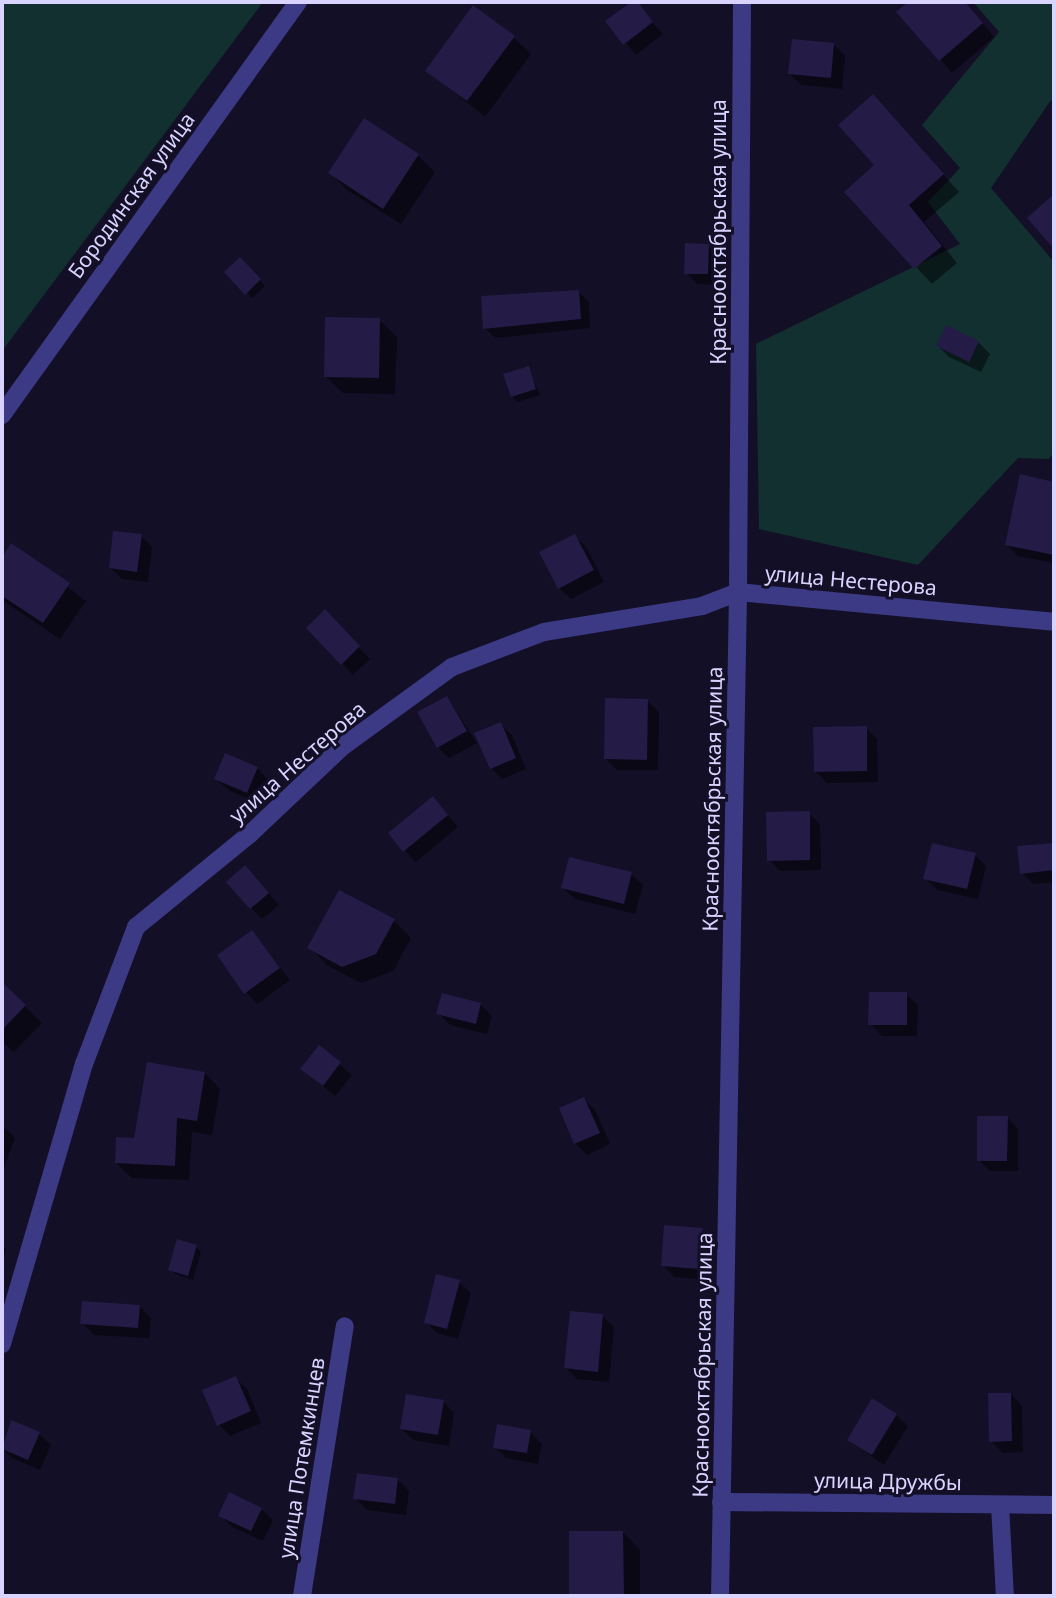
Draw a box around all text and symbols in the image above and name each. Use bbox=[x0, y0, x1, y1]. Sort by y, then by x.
street label: Краснооктябрьская улица bbox=[705, 99, 731, 365]
street label: Бородинская улица bbox=[62, 107, 200, 283]
street label: улица Нестерова bbox=[764, 560, 938, 600]
street label: Краснооктябрьская улица bbox=[697, 666, 727, 932]
street label: улица Нестерова bbox=[224, 696, 370, 828]
street label: Краснооктябрьская улица bbox=[687, 1232, 717, 1498]
street label: улица Потемкинцев bbox=[273, 1356, 329, 1560]
street label: улица Дружбы bbox=[814, 1467, 962, 1495]

